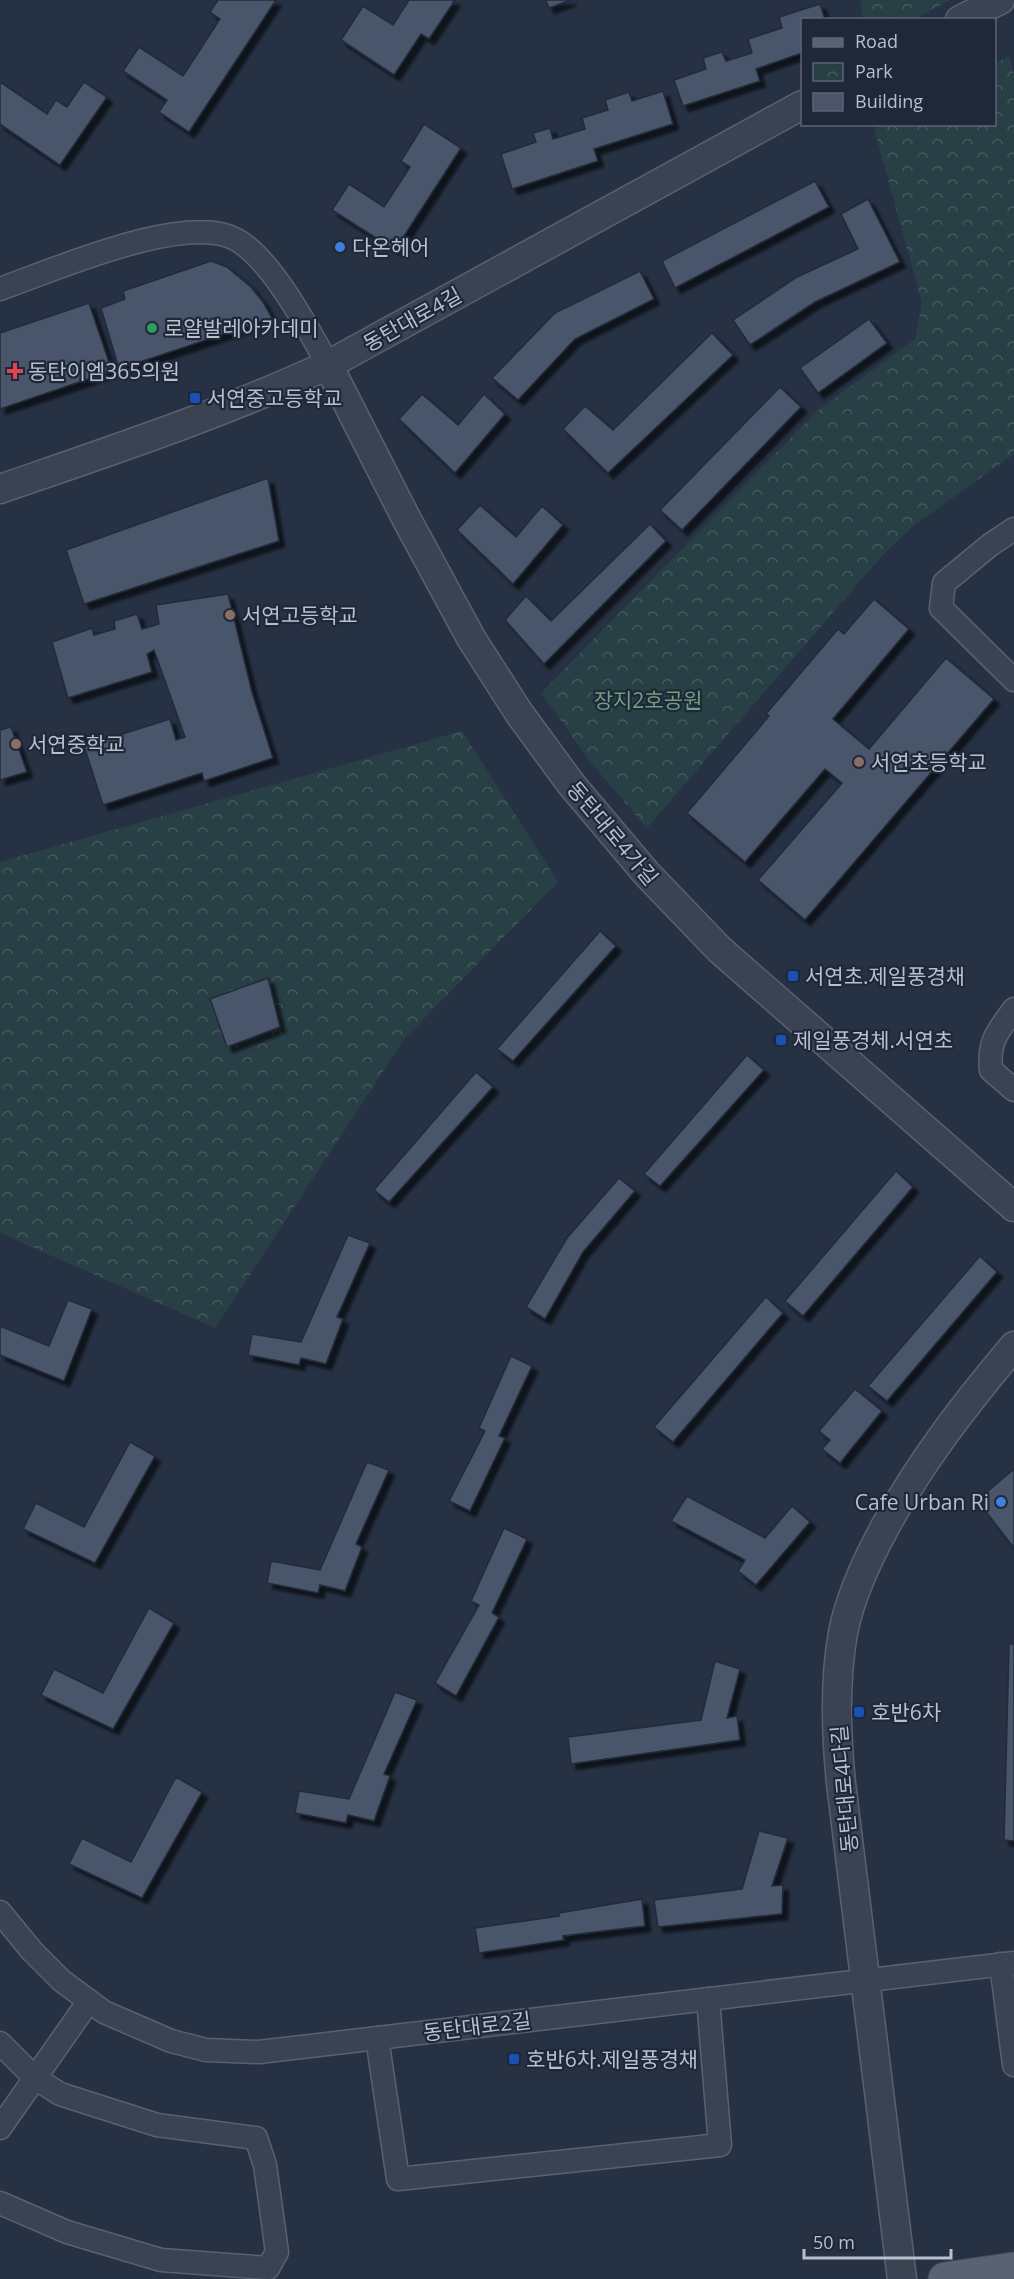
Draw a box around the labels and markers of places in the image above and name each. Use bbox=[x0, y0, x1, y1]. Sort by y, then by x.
place label: 다온헤어 bbox=[352, 233, 429, 261]
marker: 다온헤어 bbox=[333, 240, 347, 254]
place label: 로얄발레아카데미 bbox=[164, 314, 319, 342]
marker: 로얄발레아카데미 bbox=[145, 321, 159, 335]
place label: 동탄이엠365의원 bbox=[28, 357, 180, 385]
marker: 동탄이엠365의원 bbox=[6, 362, 24, 380]
place label: 서연중고등학교 bbox=[207, 384, 342, 412]
marker: 서연중고등학교 bbox=[188, 391, 202, 405]
place label: 서연고등학교 bbox=[242, 601, 358, 629]
marker: 서연고등학교 bbox=[223, 608, 237, 622]
place label: 서연중학교 bbox=[28, 730, 125, 758]
marker: 서연중학교 bbox=[9, 737, 23, 751]
place label: 서연초등학교 bbox=[871, 748, 987, 776]
marker: 서연초등학교 bbox=[852, 755, 866, 769]
place label: 서연초.제일풍경채 bbox=[805, 962, 965, 990]
marker: 서연초.제일풍경채 bbox=[786, 969, 800, 983]
place label: 제일풍경체.서연초 bbox=[793, 1026, 953, 1054]
marker: 제일풍경체.서연초 bbox=[774, 1033, 788, 1047]
place label: Cafe Urban Ri bbox=[855, 1488, 989, 1516]
marker: Cafe Urban Ri bbox=[994, 1495, 1008, 1509]
place label: 호반6차 bbox=[871, 1698, 941, 1726]
marker: 호반6차 bbox=[852, 1705, 866, 1719]
place label: 호반6차.제일풍경채 bbox=[526, 2045, 698, 2073]
marker: 호반6차.제일풍경채 bbox=[507, 2052, 521, 2066]

